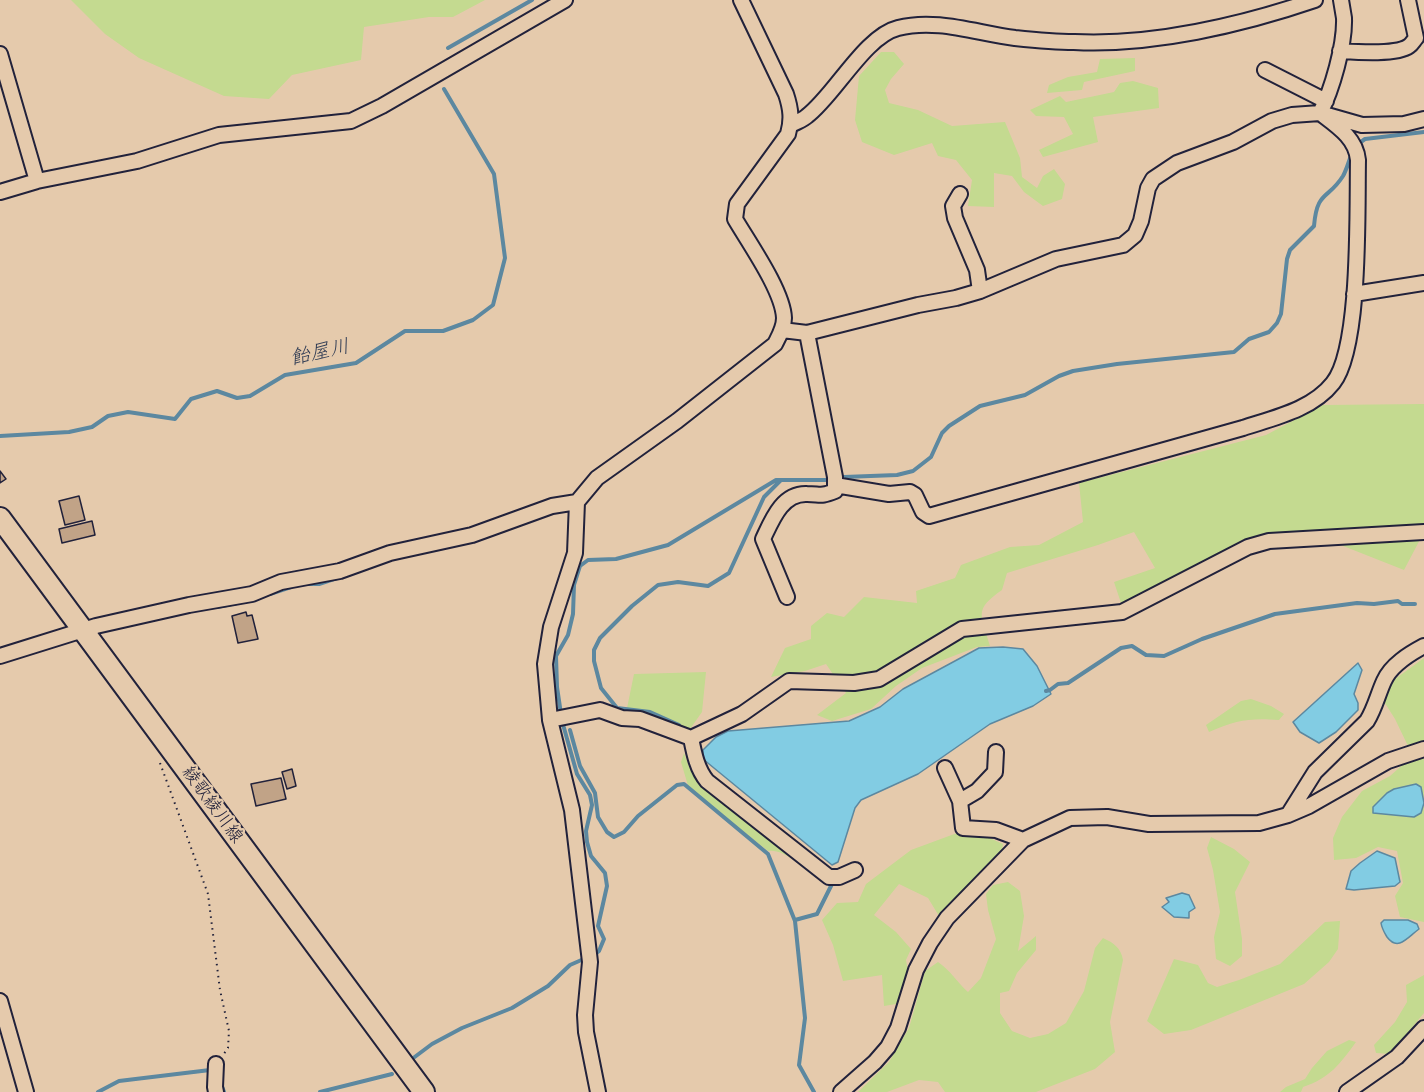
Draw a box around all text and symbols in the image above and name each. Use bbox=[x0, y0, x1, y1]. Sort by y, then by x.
water label: 飴屋川 bbox=[288, 335, 352, 371]
street label: 綾歌綾川線 bbox=[177, 762, 247, 848]

